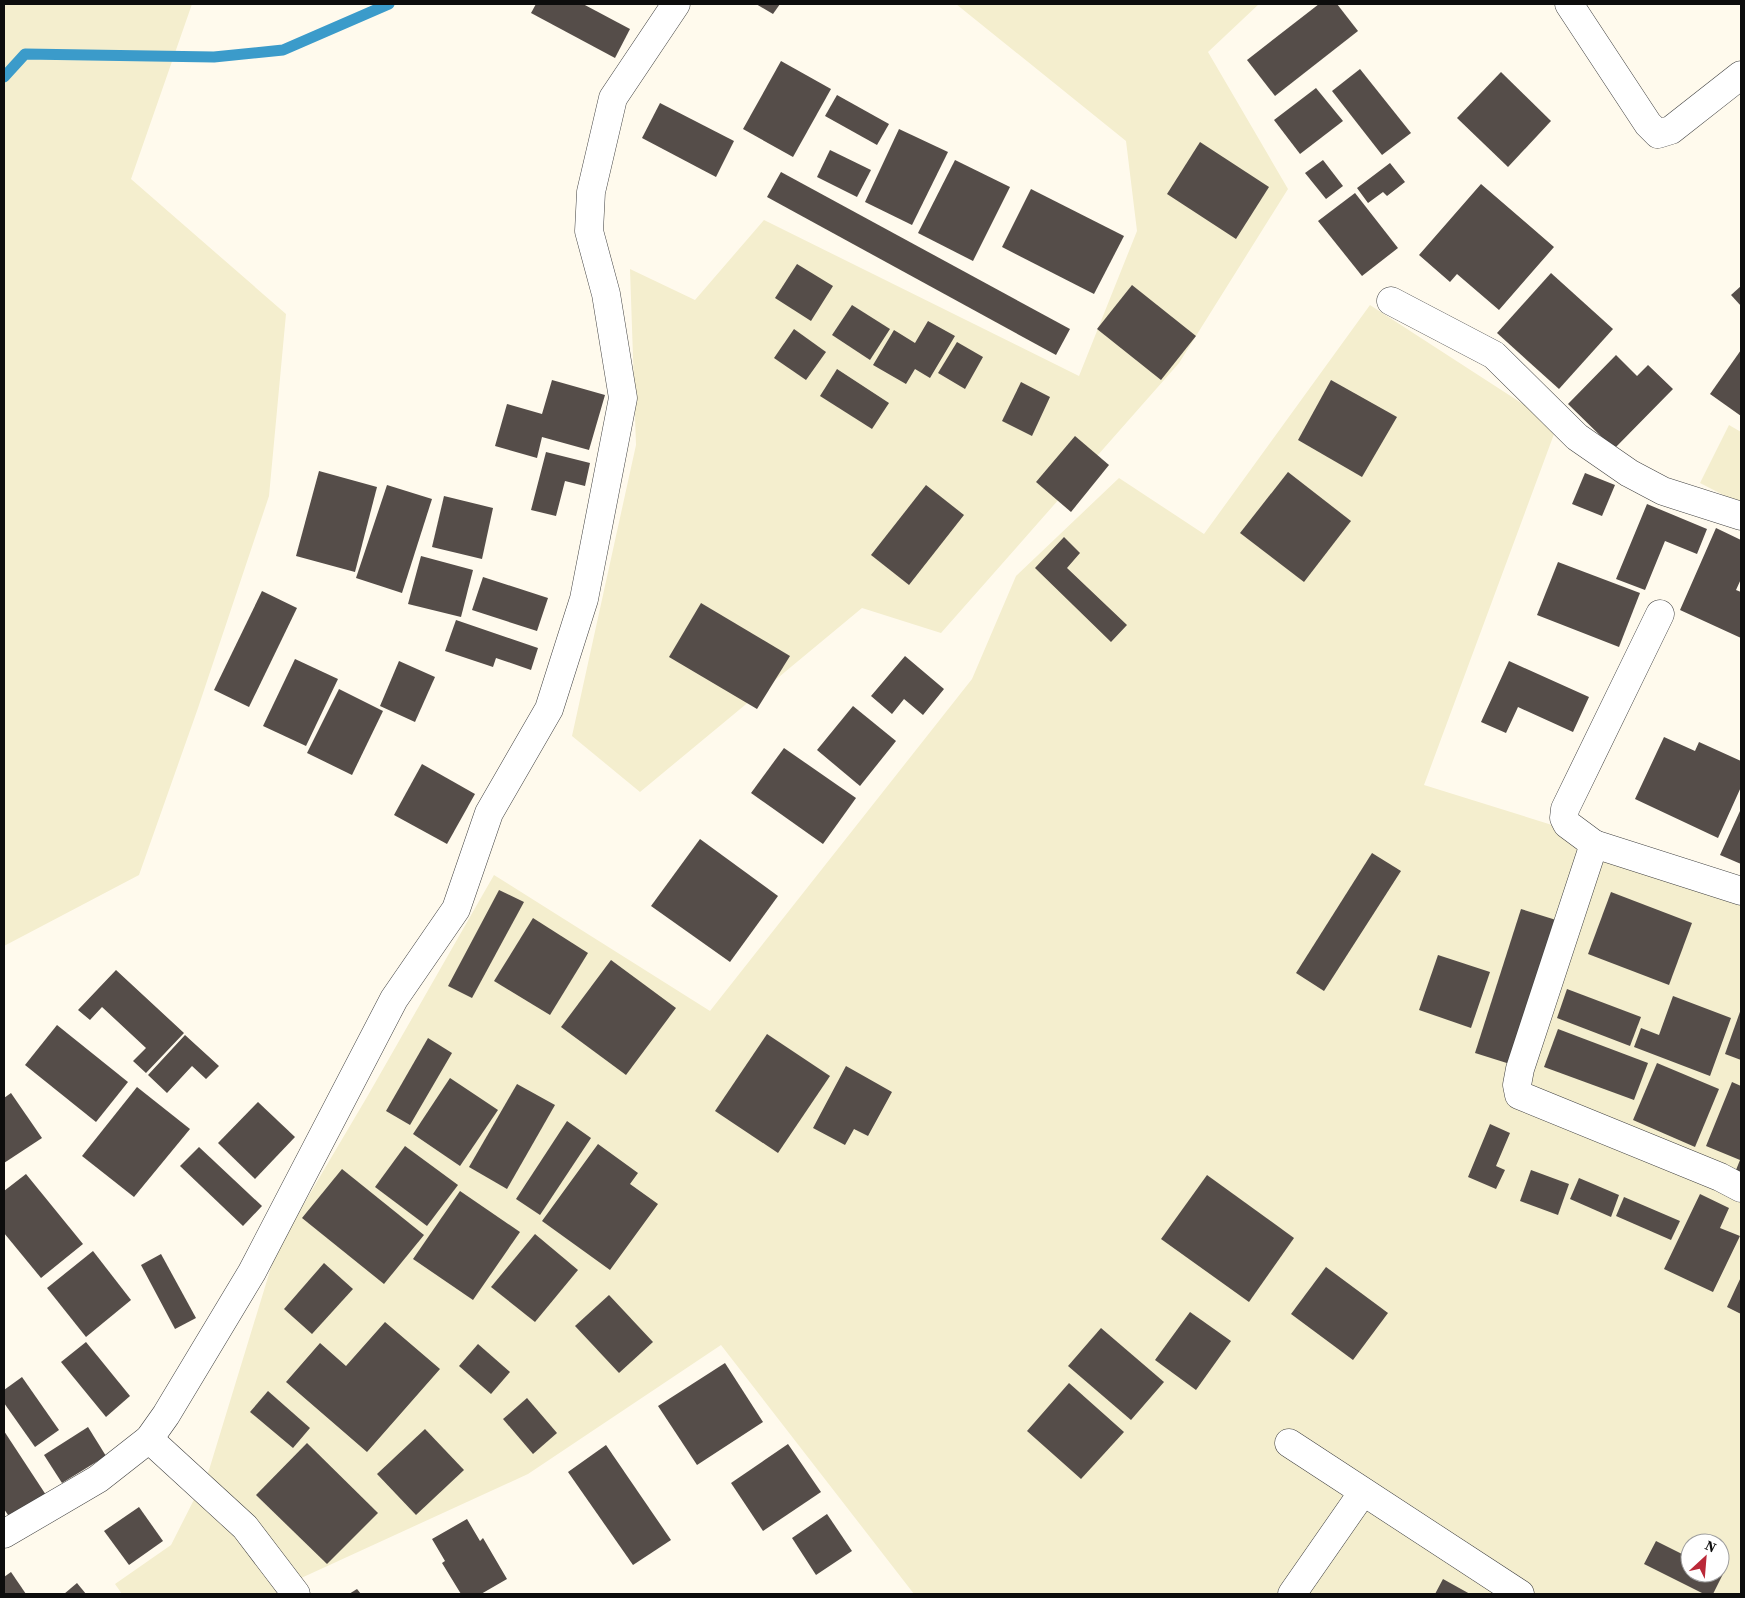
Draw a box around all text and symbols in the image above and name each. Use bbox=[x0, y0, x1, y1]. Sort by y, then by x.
north arrow bbox=[1680, 1533, 1730, 1583]
text: N bbox=[1702, 1535, 1720, 1558]

